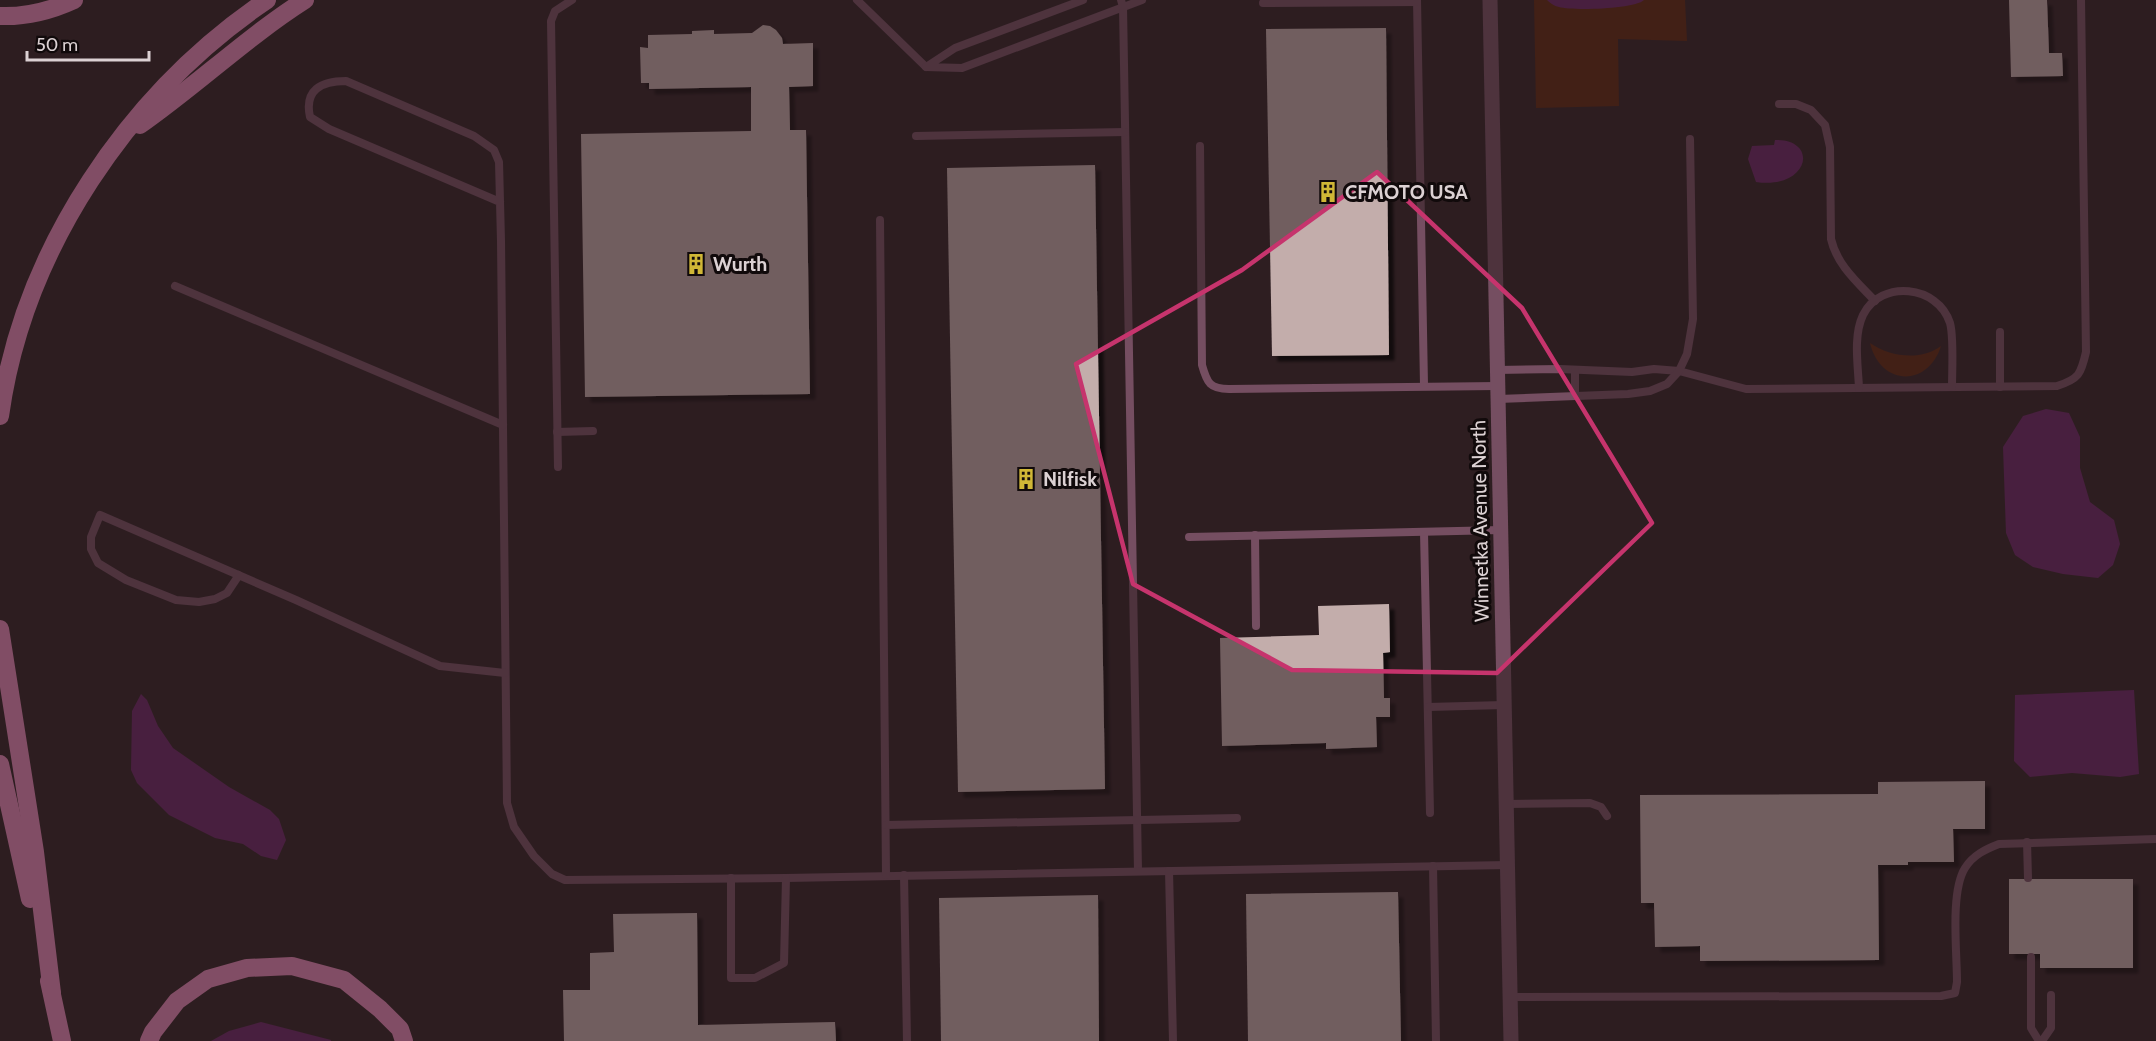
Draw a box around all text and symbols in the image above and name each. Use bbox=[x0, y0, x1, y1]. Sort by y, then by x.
scale bar bbox=[27, 24, 148, 62]
text: 50 m bbox=[36, 34, 78, 56]
building icon: CFMOTO USA bbox=[1316, 180, 1340, 204]
place label: CFMOTO USA bbox=[1345, 180, 1468, 204]
building icon: Wurth bbox=[684, 252, 708, 276]
place label: Wurth bbox=[713, 252, 767, 276]
street label: Winnetka Avenue North bbox=[1466, 420, 1494, 622]
building icon: Nilfisk bbox=[1014, 467, 1038, 491]
place label: Nilfisk bbox=[1043, 467, 1097, 491]

